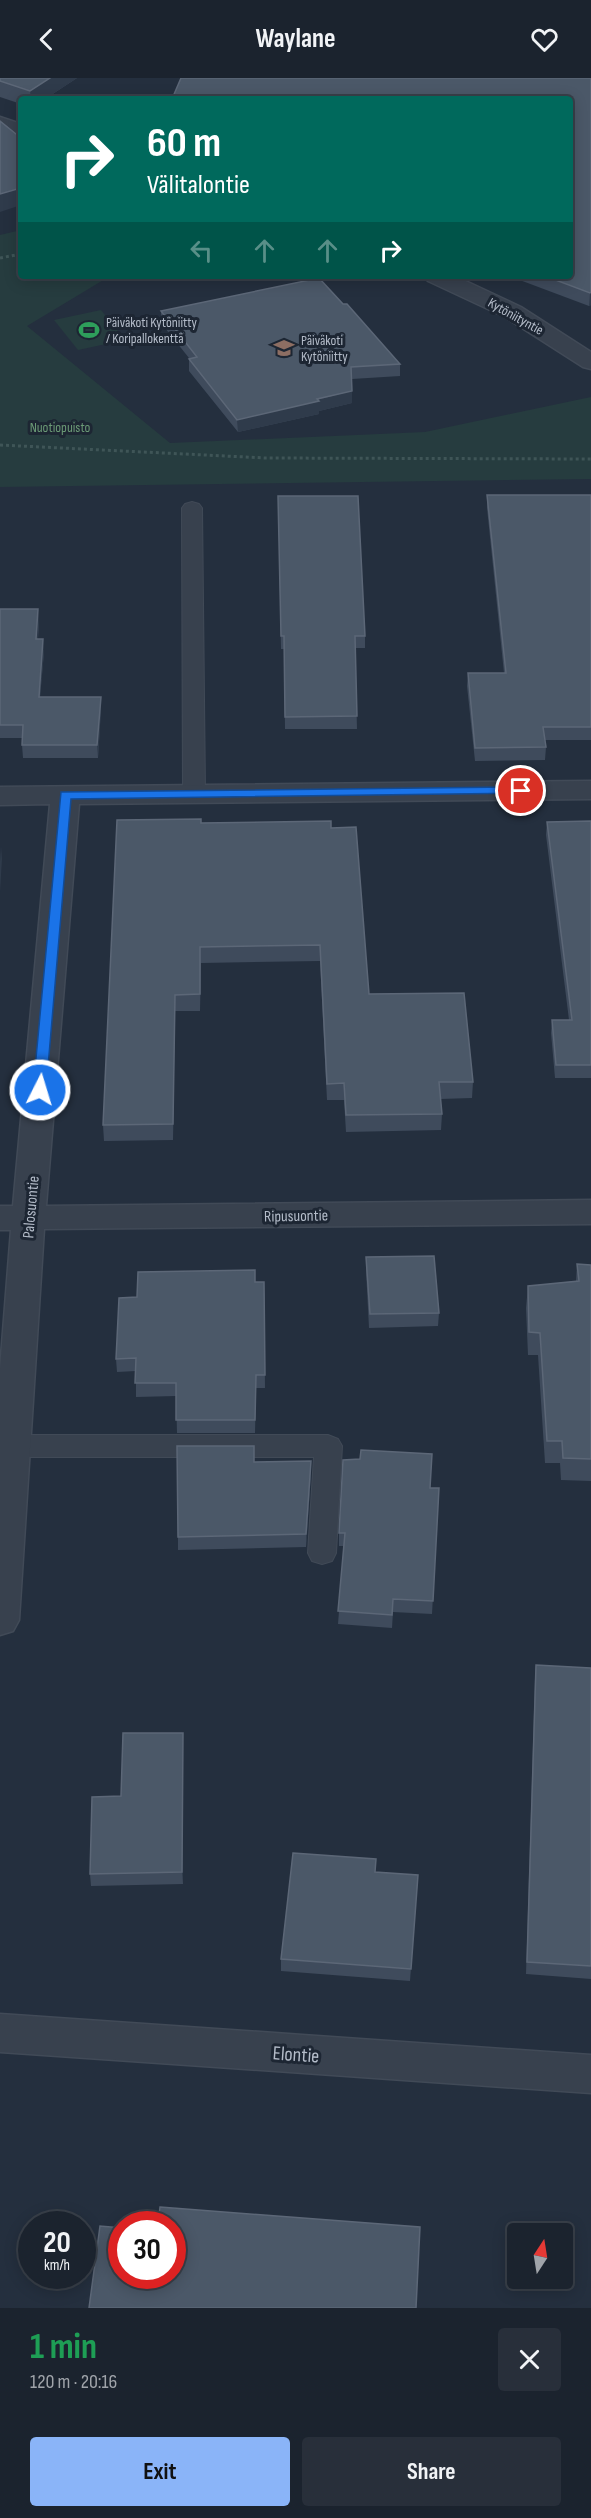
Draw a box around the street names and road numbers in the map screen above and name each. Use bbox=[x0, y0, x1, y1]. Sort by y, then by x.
street label: Kytöniityntie bbox=[485, 294, 547, 339]
street label: Palosuontie bbox=[19, 1175, 44, 1239]
street label: Ripusuontie bbox=[264, 1206, 328, 1227]
street label: Elontie bbox=[272, 2041, 320, 2069]

